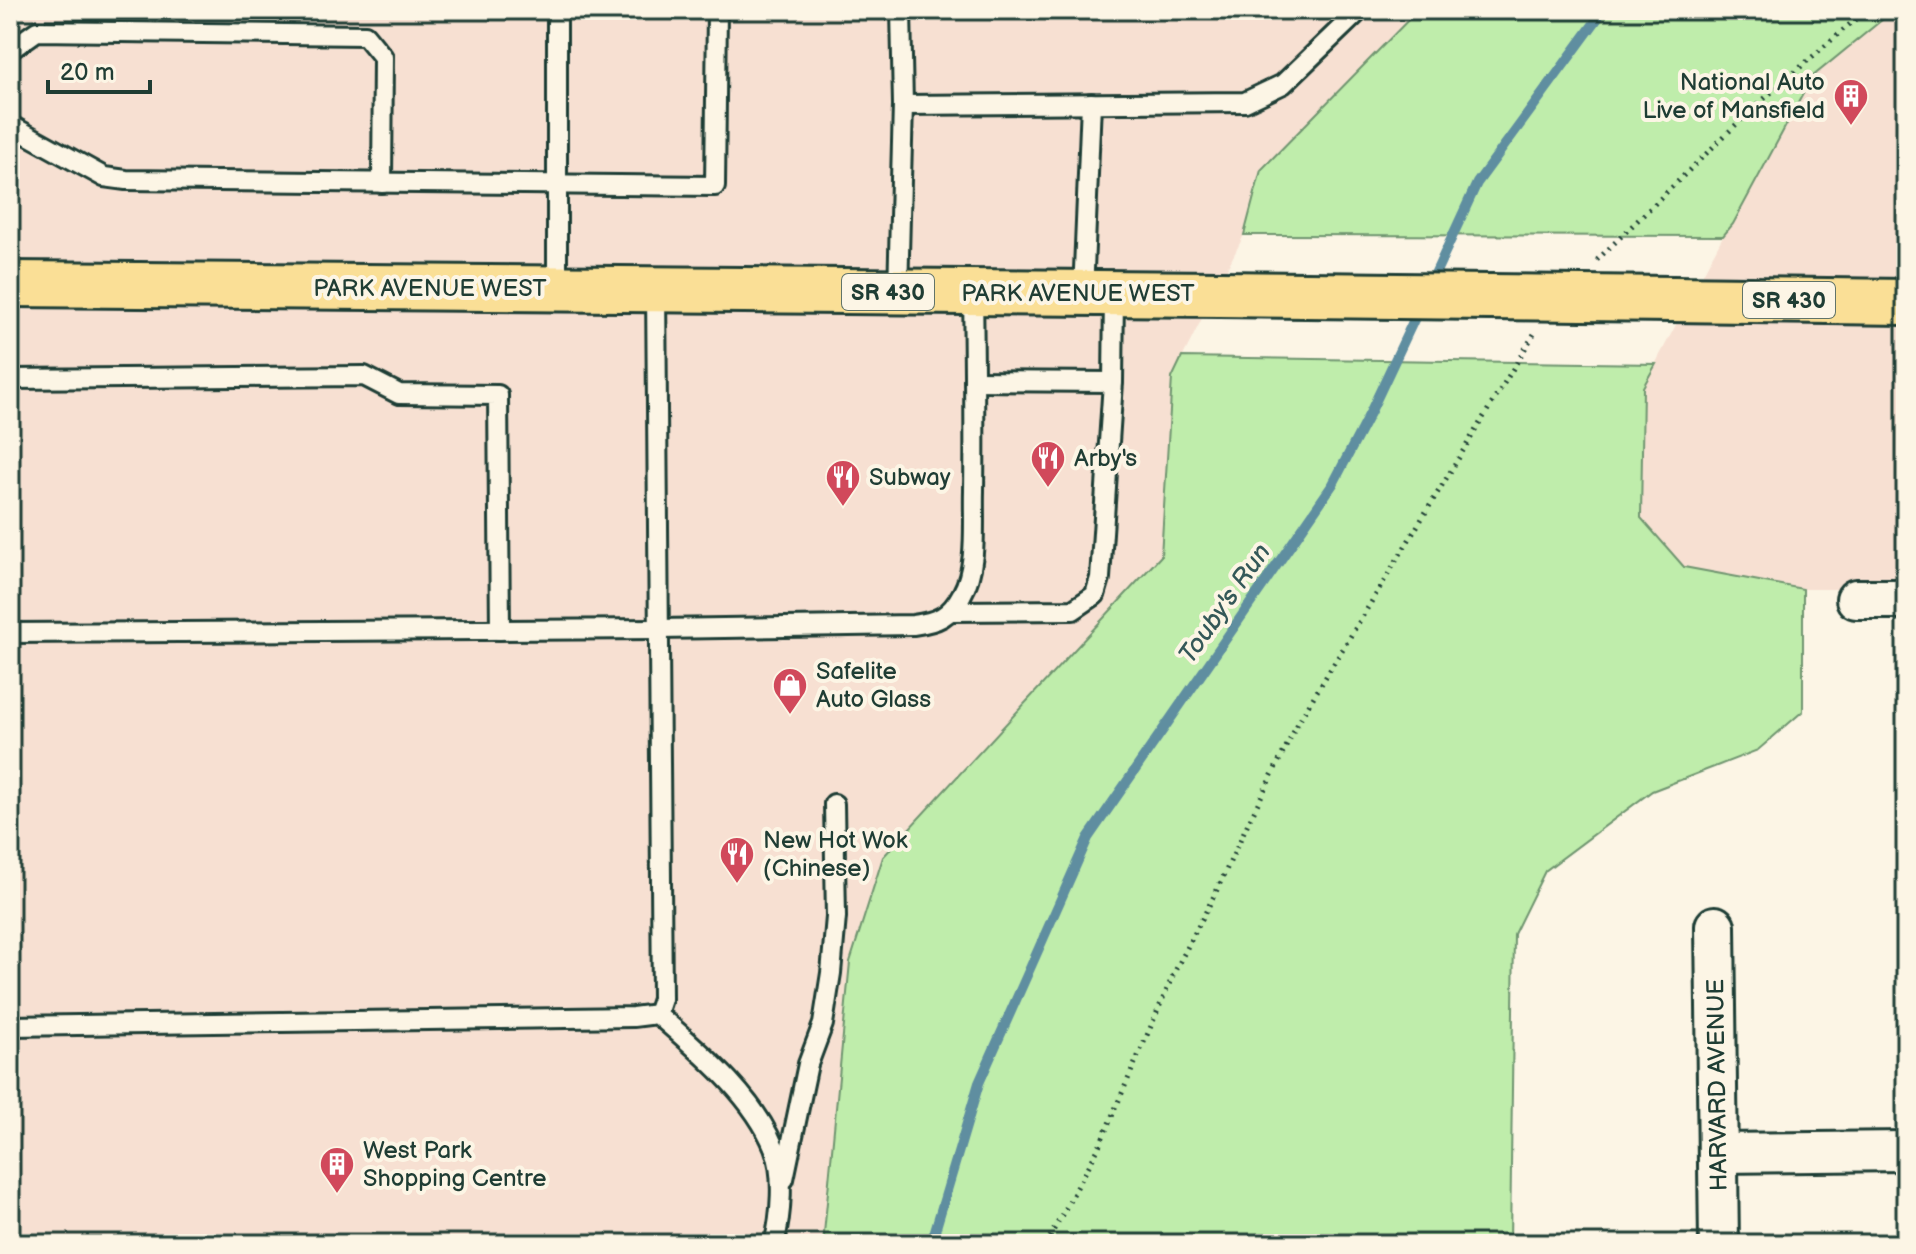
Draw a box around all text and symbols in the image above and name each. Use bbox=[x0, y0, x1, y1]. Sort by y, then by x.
scale bar bbox=[48, 44, 150, 94]
text: 20 m bbox=[60, 58, 115, 87]
place label: National Auto Live of Mansfield bbox=[1642, 68, 1825, 125]
building icon: National Auto Live of Mansfield bbox=[1832, 77, 1870, 127]
street label: PARK AVENUE WEST bbox=[313, 274, 547, 303]
road number: SR 430 bbox=[842, 274, 934, 310]
street label: PARK AVENUE WEST bbox=[961, 279, 1195, 308]
road number: SR 430 bbox=[1743, 282, 1835, 318]
restaurant icon: Arby's bbox=[1029, 439, 1067, 489]
place label: Arby's bbox=[1074, 444, 1137, 473]
restaurant icon: Subway bbox=[824, 458, 862, 508]
place label: Subway bbox=[869, 463, 951, 492]
water label: Touby's Run bbox=[1173, 538, 1278, 670]
place label: Safelite Auto Glass bbox=[816, 657, 931, 714]
shop icon: Safelite Auto Glass bbox=[771, 666, 809, 716]
place label: New Hot Wok (Chinese) bbox=[763, 826, 908, 883]
restaurant icon: New Hot Wok (Chinese) bbox=[718, 835, 756, 885]
street label: HARVARD AVENUE bbox=[1701, 979, 1734, 1191]
place label: West Park Shopping Centre bbox=[363, 1136, 546, 1193]
building icon: West Park Shopping Centre bbox=[318, 1145, 356, 1195]

